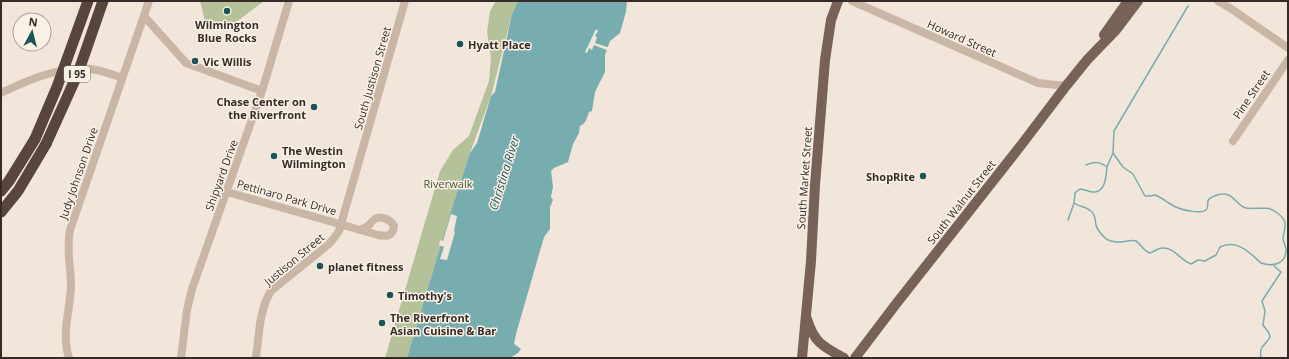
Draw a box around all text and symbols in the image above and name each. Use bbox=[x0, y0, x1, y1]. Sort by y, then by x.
marker: Wilmington Blue Rocks bbox=[222, 6, 232, 16]
north arrow bbox=[12, 12, 52, 52]
text: N bbox=[28, 14, 39, 30]
street label: Howard Street bbox=[925, 16, 999, 60]
place label: Wilmington Blue Rocks bbox=[195, 17, 259, 45]
street label: South Justison Street bbox=[350, 25, 394, 131]
place label: Hyatt Place bbox=[468, 37, 531, 52]
marker: Hyatt Place bbox=[455, 39, 465, 49]
place label: Vic Willis bbox=[203, 54, 252, 69]
marker: Vic Willis bbox=[190, 56, 200, 66]
road number: I 95 bbox=[64, 66, 90, 82]
street label: Pine Street bbox=[1229, 67, 1273, 121]
place label: Chase Center on the Riverfront bbox=[216, 94, 306, 122]
marker: Chase Center on the Riverfront bbox=[309, 102, 319, 112]
street label: Judy Johnson Drive bbox=[55, 125, 101, 222]
street label: South Market Street bbox=[793, 126, 815, 230]
water label: Christina River bbox=[485, 133, 524, 212]
street label: Shipyard Drive bbox=[201, 137, 241, 213]
place label: The Westin Wilmington bbox=[282, 143, 346, 171]
marker: The Westin Wilmington bbox=[269, 151, 279, 161]
street label: South Walnut Street bbox=[923, 157, 999, 247]
place label: ShopRite bbox=[866, 169, 916, 184]
marker: ShopRite bbox=[918, 171, 928, 181]
street label: Pettinaro Park Drive bbox=[235, 176, 339, 218]
park label: Riverwalk bbox=[424, 176, 473, 191]
street label: Justison Street bbox=[260, 229, 327, 289]
place label: planet fitness bbox=[328, 259, 404, 274]
marker: planet fitness bbox=[315, 261, 325, 271]
place label: Timothy's bbox=[398, 288, 453, 303]
marker: Timothy's bbox=[385, 290, 395, 300]
place label: The Riverfront Asian Cuisine & Bar bbox=[390, 310, 496, 338]
marker: The Riverfront Asian Cuisine & Bar bbox=[377, 318, 387, 328]

